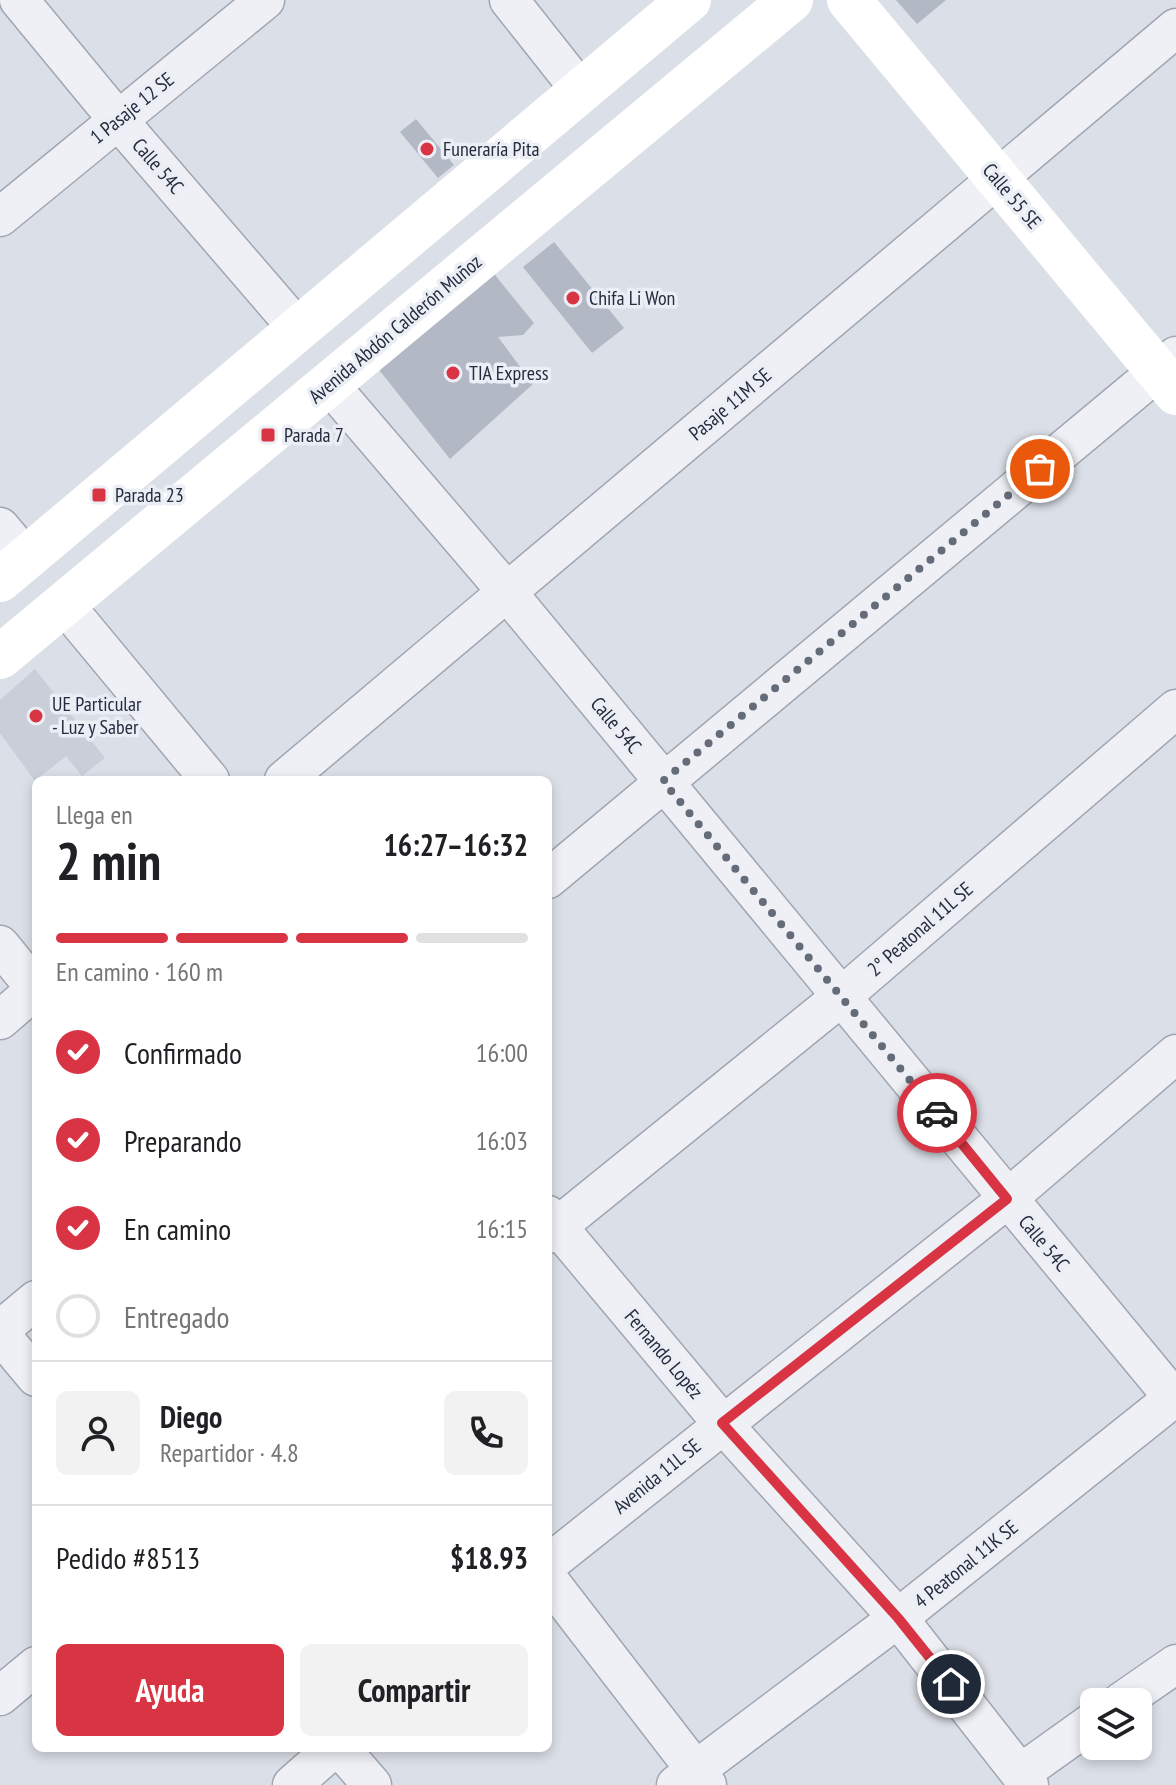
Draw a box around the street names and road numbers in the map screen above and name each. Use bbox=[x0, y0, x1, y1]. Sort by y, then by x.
street label: 1 Pasaje 12 SE bbox=[85, 66, 179, 150]
street label: Calle 54C bbox=[127, 133, 189, 199]
street label: Calle 55 SE bbox=[977, 158, 1047, 234]
street label: Avenida Abdón Calderón Muñoz bbox=[303, 249, 487, 409]
street label: Pasaje 11M SE bbox=[683, 362, 777, 446]
street label: Calle 54C bbox=[585, 691, 647, 759]
street label: 2° Peatonal 11L SE bbox=[862, 876, 978, 982]
street label: Calle 54C bbox=[1013, 1209, 1075, 1277]
street label: Fernando Lopéz bbox=[619, 1304, 709, 1404]
street label: Avenida 11L SE bbox=[608, 1433, 706, 1519]
street label: 4 Peatonal 11K SE bbox=[909, 1514, 1023, 1614]

